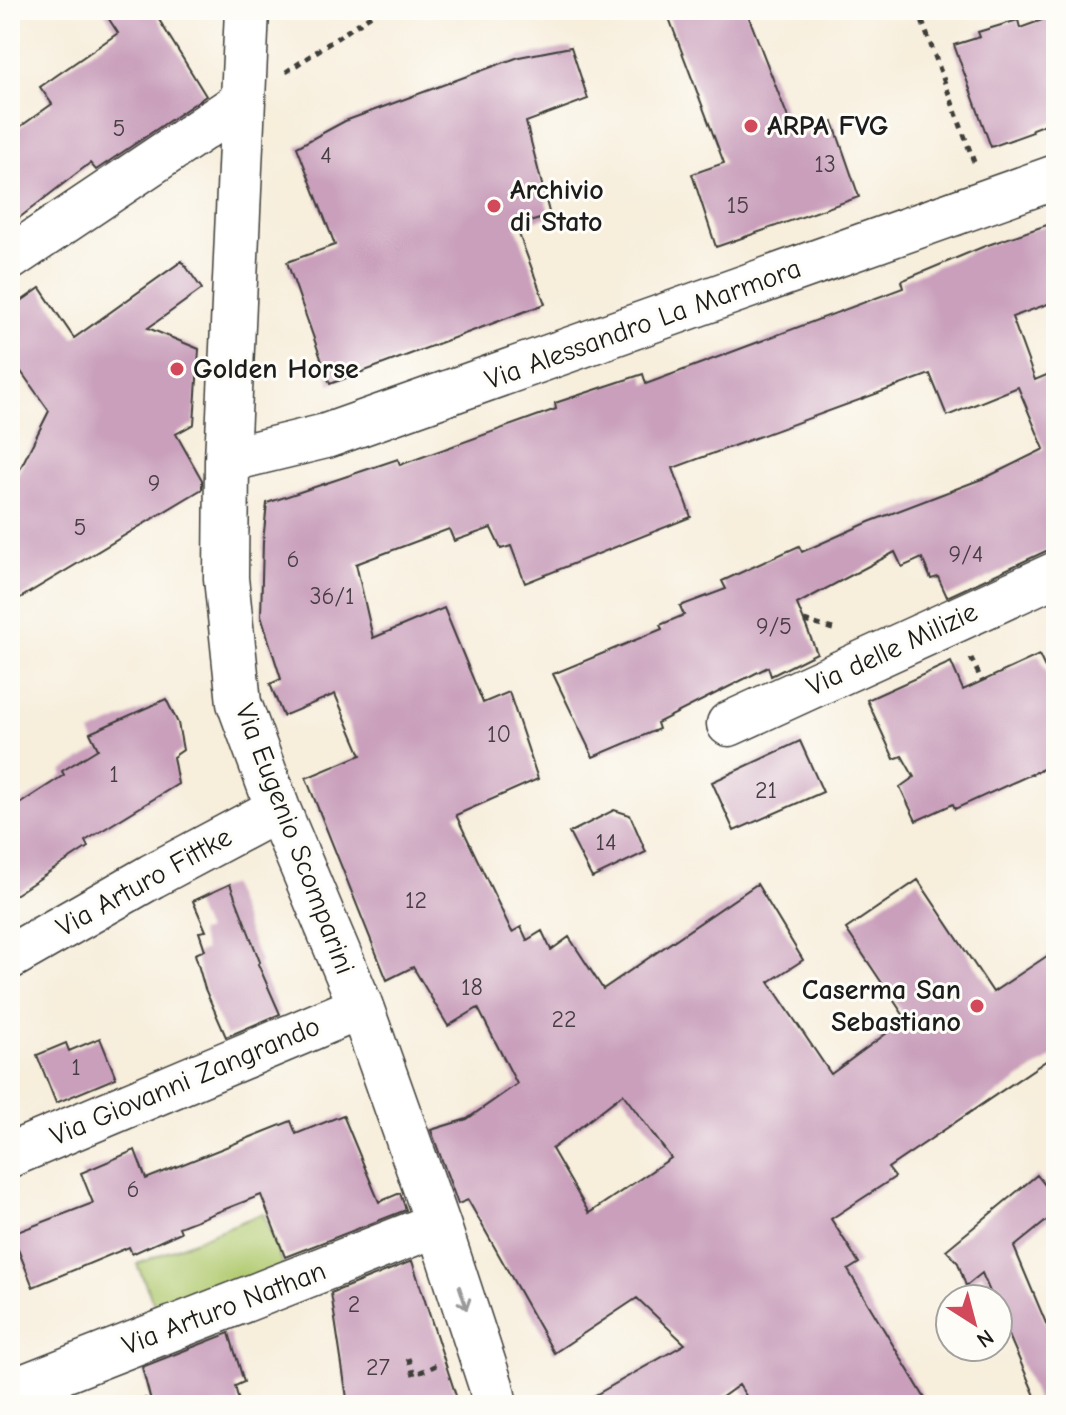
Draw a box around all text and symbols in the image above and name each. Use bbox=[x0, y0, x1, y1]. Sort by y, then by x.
place label: ARPA FVG bbox=[767, 110, 888, 142]
house number: 5 bbox=[112, 114, 126, 142]
marker: ARPA FVG bbox=[742, 117, 760, 135]
house number: 4 bbox=[320, 141, 332, 169]
house number: 13 bbox=[814, 150, 836, 178]
place label: Archivio di Stato bbox=[510, 174, 604, 238]
house number: 15 bbox=[727, 191, 749, 219]
marker: Archivio di Stato bbox=[485, 197, 503, 215]
street label: Via Alessandro La Marmora bbox=[481, 252, 805, 396]
place label: Golden Horse bbox=[193, 353, 359, 385]
marker: Golden Horse bbox=[168, 360, 186, 378]
house number: 9 bbox=[148, 469, 160, 497]
house number: 5 bbox=[73, 513, 87, 541]
house number: 9/4 bbox=[949, 540, 983, 568]
house number: 6 bbox=[286, 545, 300, 573]
house number: 36/1 bbox=[309, 582, 355, 610]
street label: Via delle Milizie bbox=[802, 596, 982, 702]
house number: 9/5 bbox=[756, 612, 792, 640]
street label: Via Eugenio Scomparini bbox=[229, 699, 361, 979]
house number: 10 bbox=[487, 720, 511, 748]
house number: 1 bbox=[109, 760, 119, 788]
house number: 21 bbox=[755, 776, 777, 804]
street label: Via Arturo Fittke bbox=[51, 821, 237, 943]
house number: 14 bbox=[595, 828, 617, 856]
house number: 12 bbox=[405, 886, 427, 914]
house number: 18 bbox=[461, 973, 483, 1001]
place label: Caserma San Sebastiano bbox=[802, 974, 961, 1038]
marker: Caserma San Sebastiano bbox=[968, 997, 986, 1015]
house number: 22 bbox=[551, 1005, 577, 1033]
street label: Via Giovanni Zangrando bbox=[45, 1010, 325, 1152]
house number: 1 bbox=[71, 1053, 81, 1081]
house number: 6 bbox=[126, 1175, 140, 1203]
street label: Via Arturo Nathan bbox=[118, 1254, 330, 1362]
north arrow bbox=[934, 1283, 1014, 1363]
one-way arrow bbox=[456, 1285, 471, 1310]
house number: 2 bbox=[348, 1290, 360, 1318]
text: N bbox=[972, 1324, 999, 1353]
house number: 27 bbox=[366, 1353, 390, 1381]

